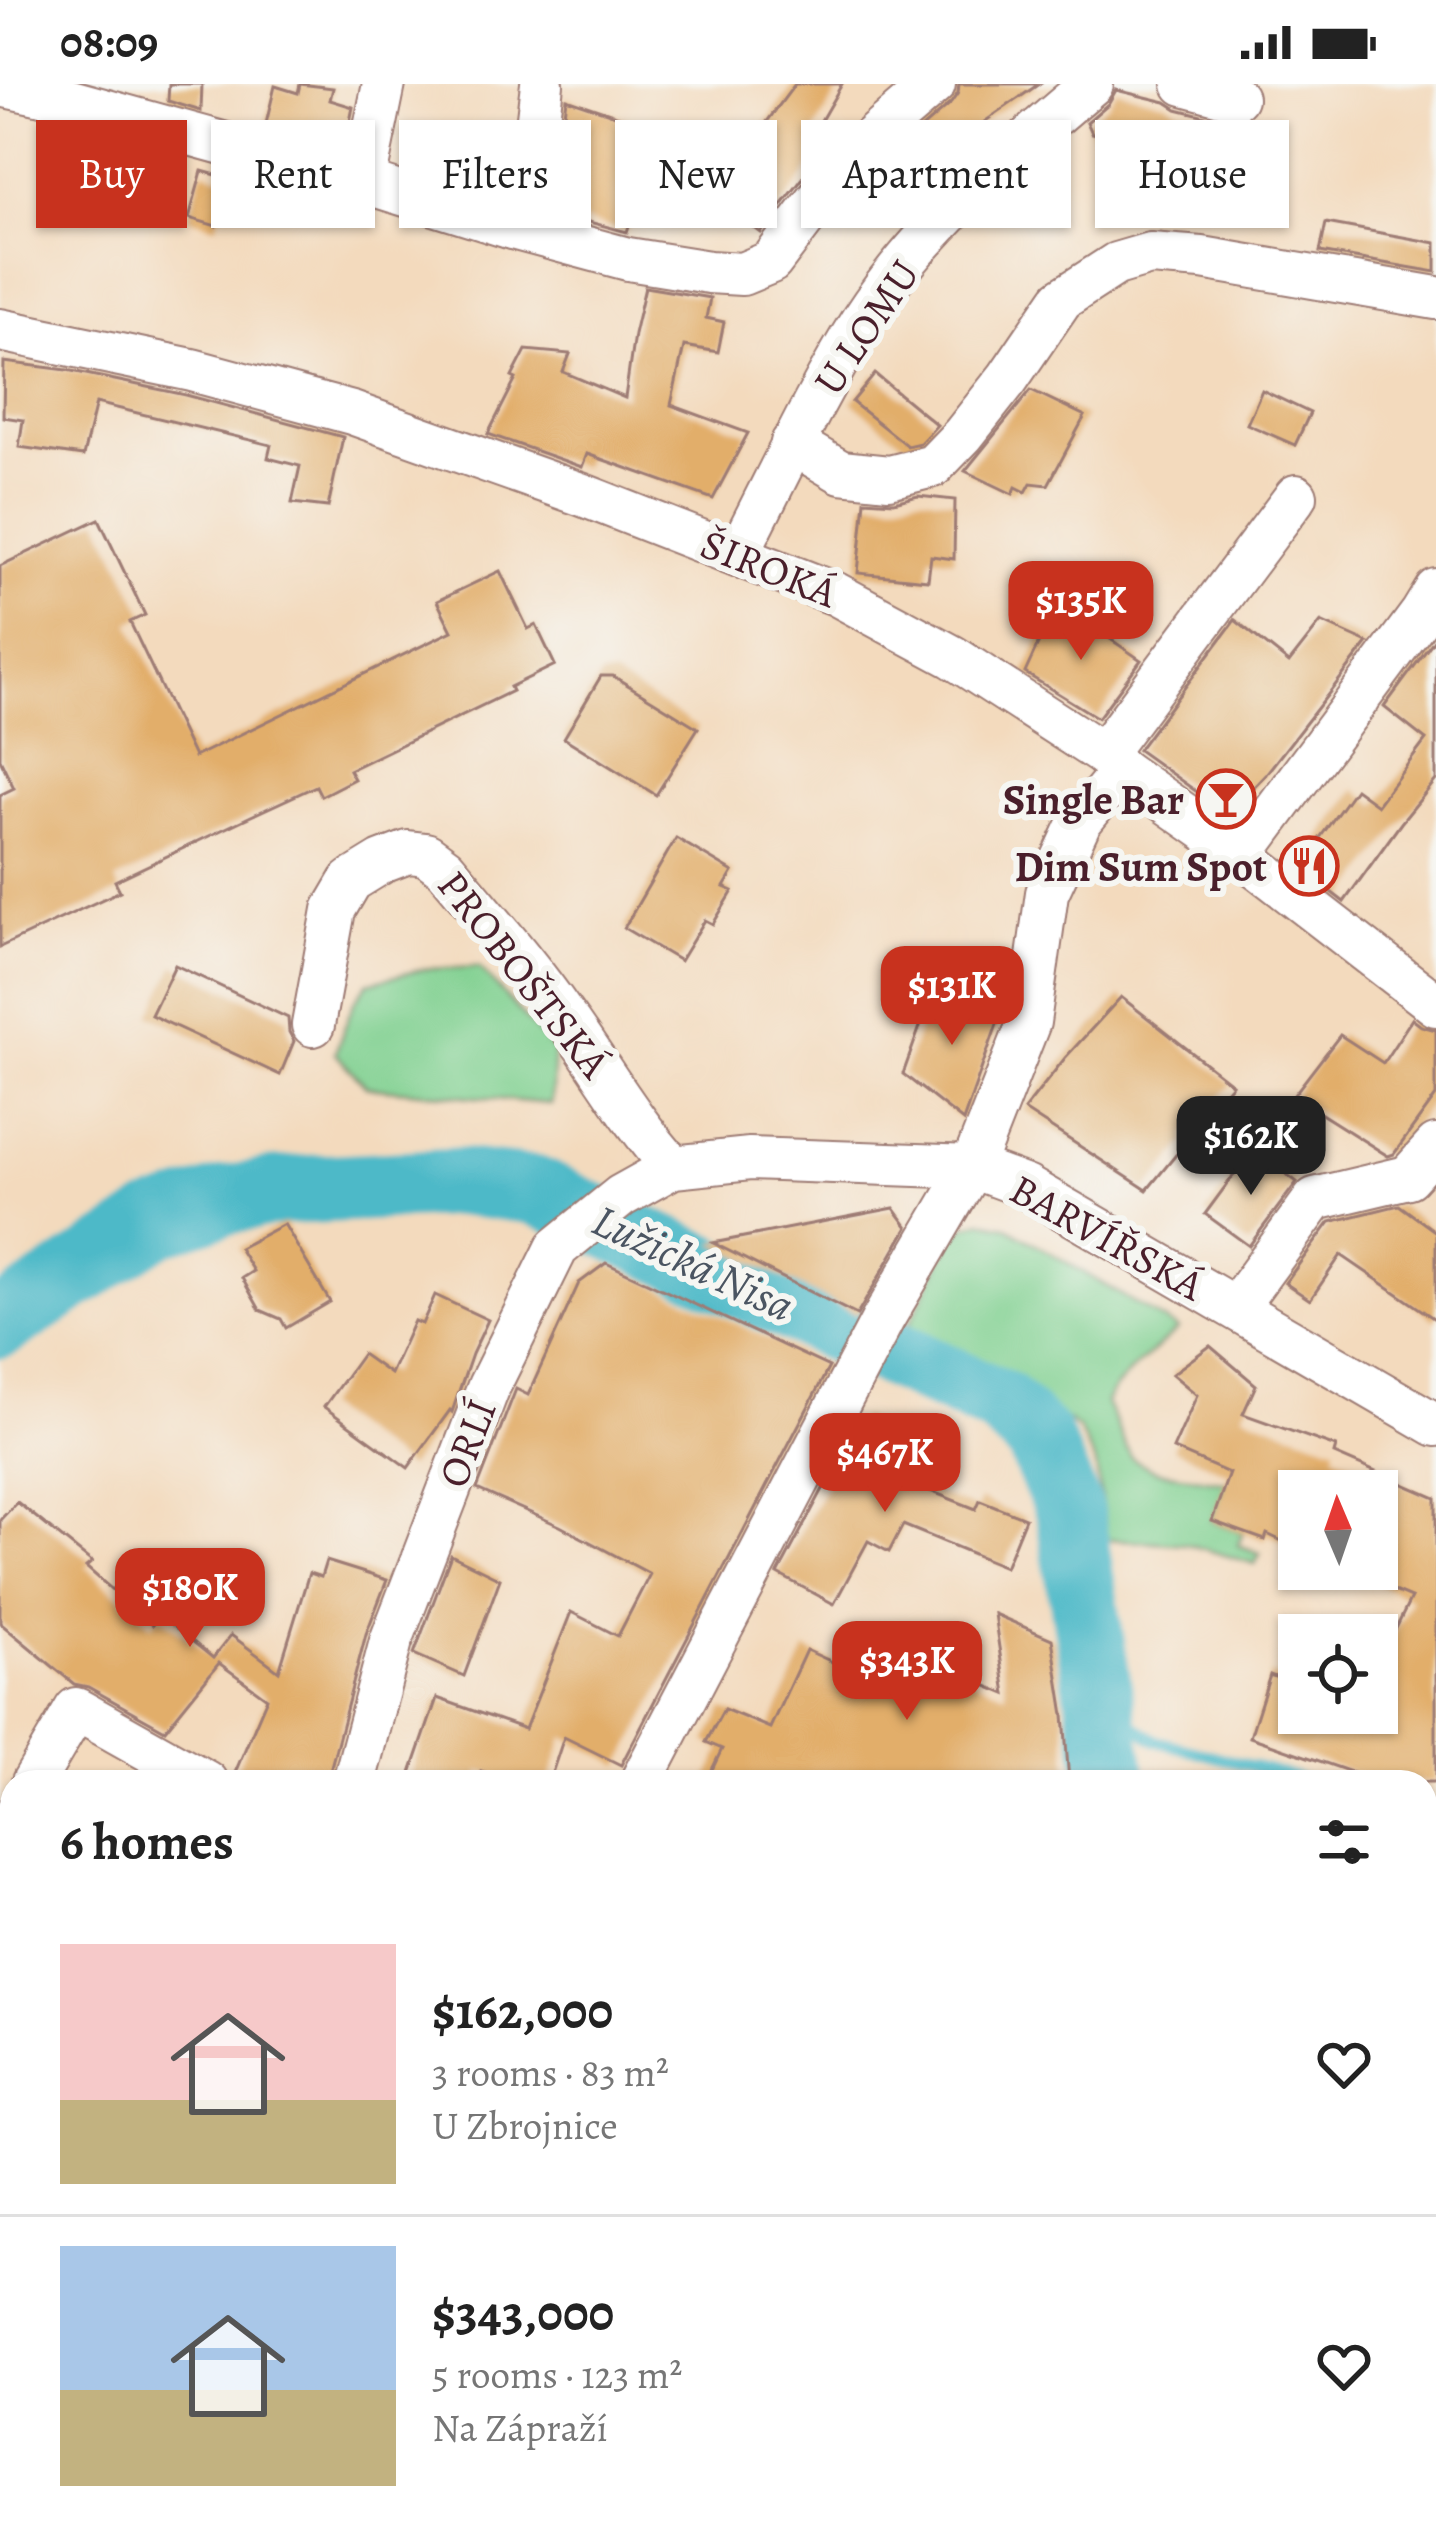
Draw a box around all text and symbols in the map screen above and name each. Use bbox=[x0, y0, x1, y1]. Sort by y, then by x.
text: 08:09 bbox=[60, 11, 158, 73]
chip: Buy bbox=[36, 120, 187, 228]
chip: Rent bbox=[211, 120, 375, 228]
chip: Filters bbox=[399, 120, 591, 228]
chip: New bbox=[615, 120, 777, 228]
chip: Apartment bbox=[801, 120, 1071, 228]
chip: House bbox=[1095, 120, 1289, 228]
street label: U LOMU bbox=[800, 248, 932, 406]
street label: ŠIROKÁ bbox=[693, 515, 846, 621]
pin: $135K bbox=[997, 561, 1165, 663]
text: $135K bbox=[1035, 573, 1127, 626]
bar icon: Single Bar bbox=[1195, 768, 1257, 830]
place label: Single Bar bbox=[1003, 771, 1184, 828]
restaurant icon: Dim Sum Spot bbox=[1278, 835, 1340, 897]
place label: Dim Sum Spot bbox=[1014, 838, 1267, 895]
street label: PROBOŠTSKÁ bbox=[425, 858, 623, 1090]
pin: $131K bbox=[868, 946, 1036, 1048]
text: $131K bbox=[908, 958, 996, 1011]
pin: $162K bbox=[1167, 1096, 1335, 1198]
text: $162K bbox=[1204, 1108, 1298, 1161]
street label: BARVÍŘSKÁ bbox=[1000, 1160, 1214, 1314]
water label: Lužická Nisa bbox=[582, 1189, 804, 1337]
street label: ORLÍ bbox=[424, 1391, 510, 1495]
pin: $467K bbox=[801, 1413, 969, 1515]
text: $467K bbox=[837, 1425, 934, 1478]
north arrow bbox=[1278, 1470, 1398, 1590]
map controls bbox=[1278, 1470, 1398, 1734]
pin: $180K bbox=[106, 1548, 274, 1650]
text: $180K bbox=[142, 1560, 238, 1613]
button: locate bbox=[1278, 1614, 1398, 1734]
pin: $343K bbox=[823, 1621, 991, 1723]
text: $343K bbox=[859, 1633, 955, 1686]
text: 6 homes bbox=[60, 1807, 234, 1877]
icon: filters bbox=[1311, 1809, 1377, 1875]
text: $162,000 bbox=[432, 1976, 613, 2046]
icon: home bbox=[156, 1992, 300, 2136]
icon: heart bbox=[1311, 2031, 1377, 2097]
text: 3 rooms · 83 m² bbox=[432, 2046, 669, 2099]
text: U Zbrojnice bbox=[432, 2099, 618, 2152]
text: $343,000 bbox=[432, 2278, 614, 2348]
icon: home bbox=[156, 2294, 300, 2438]
icon: heart bbox=[1311, 2333, 1377, 2399]
text: 5 rooms · 123 m² bbox=[432, 2348, 682, 2401]
text: Na Zápraží bbox=[432, 2401, 608, 2454]

